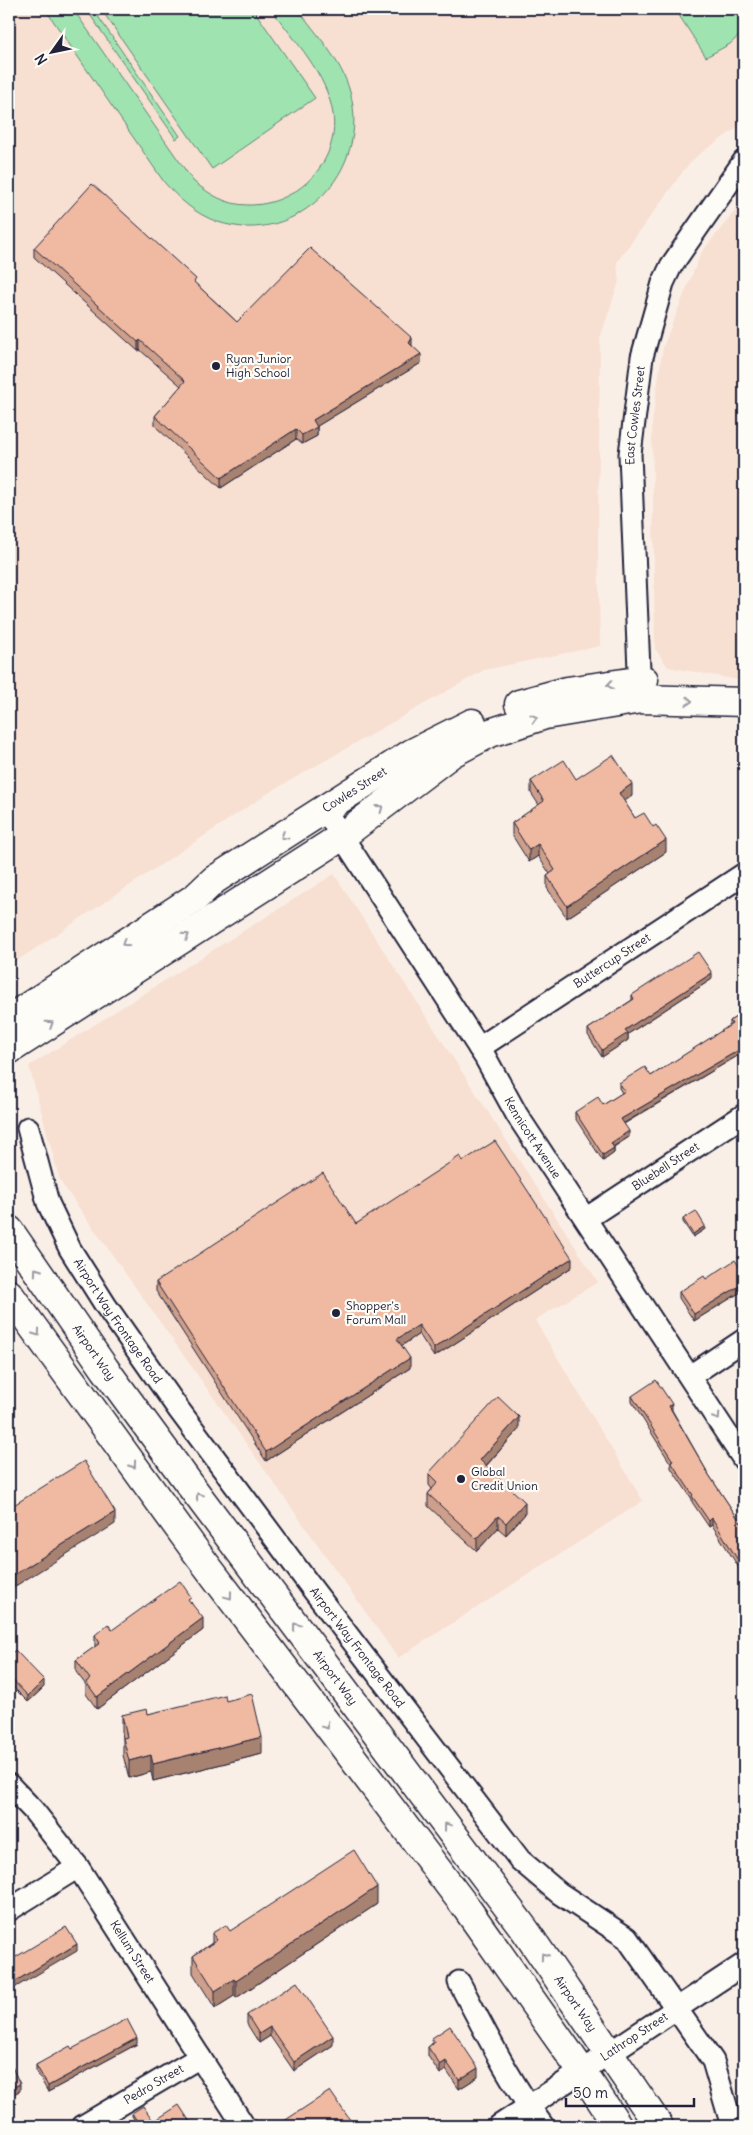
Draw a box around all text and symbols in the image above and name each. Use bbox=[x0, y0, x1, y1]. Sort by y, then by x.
north arrow bbox=[28, 28, 78, 78]
text: N bbox=[31, 50, 51, 68]
place label: Ryan Junior High School bbox=[226, 351, 292, 380]
marker: Ryan Junior High School bbox=[210, 360, 222, 372]
street label: East Cowles Street bbox=[622, 365, 648, 465]
one-way arrow bbox=[606, 679, 614, 690]
one-way arrow bbox=[686, 696, 694, 706]
one-way arrow bbox=[530, 713, 539, 724]
street label: Cowles Street bbox=[319, 763, 389, 816]
one-way arrow bbox=[374, 805, 384, 814]
one-way arrow bbox=[280, 830, 289, 840]
street label: Buttercup Street bbox=[570, 930, 653, 991]
one-way arrow bbox=[181, 933, 190, 942]
one-way arrow bbox=[122, 937, 131, 946]
one-way arrow bbox=[44, 1021, 53, 1030]
street label: Kennicott Avenue bbox=[501, 1094, 565, 1181]
street label: Bluebell Street bbox=[629, 1139, 702, 1194]
street label: Airport Way Frontage Road bbox=[71, 1255, 165, 1385]
one-way arrow bbox=[34, 1267, 43, 1277]
place label: Shopper's Forum Mall bbox=[346, 1298, 406, 1327]
marker: Shopper's Forum Mall bbox=[330, 1307, 342, 1319]
street label: Airport Way bbox=[70, 1321, 118, 1383]
one-way arrow bbox=[31, 1328, 40, 1337]
one-way arrow bbox=[710, 1412, 720, 1421]
one-way arrow bbox=[127, 1459, 136, 1469]
place label: Global Credit Union bbox=[471, 1464, 538, 1493]
marker: Global Credit Union bbox=[455, 1473, 467, 1485]
one-way arrow bbox=[196, 1493, 204, 1502]
street label: Airport Way Frontage Road bbox=[307, 1584, 407, 1710]
one-way arrow bbox=[223, 1590, 232, 1600]
one-way arrow bbox=[293, 1622, 302, 1632]
street label: Airport Way bbox=[309, 1647, 361, 1707]
one-way arrow bbox=[320, 1720, 329, 1730]
one-way arrow bbox=[444, 1822, 453, 1832]
street label: Kellum Street bbox=[107, 1917, 158, 1986]
one-way arrow bbox=[541, 1953, 550, 1962]
street label: Airport Way bbox=[551, 1972, 600, 2034]
street label: Lathrop Street bbox=[597, 2009, 670, 2064]
street label: Pedro Street bbox=[121, 2061, 186, 2107]
scale bar bbox=[566, 2075, 693, 2107]
text: 50 m bbox=[573, 2083, 608, 2102]

